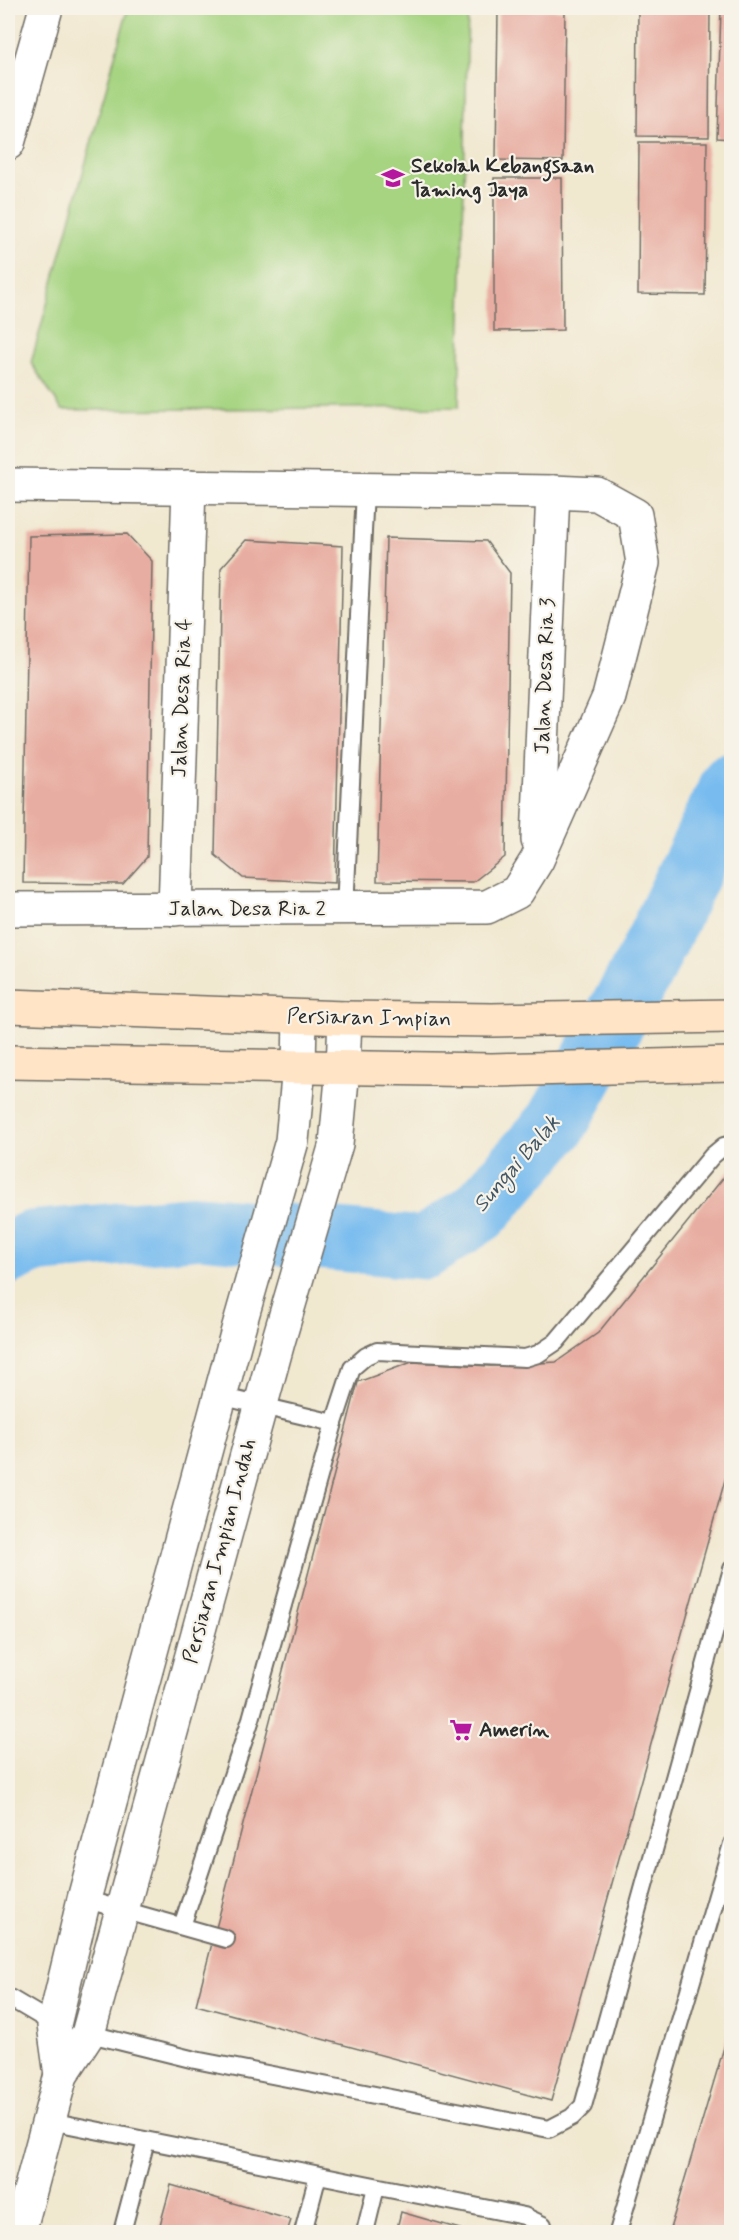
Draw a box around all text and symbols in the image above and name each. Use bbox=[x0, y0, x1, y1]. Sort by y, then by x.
place label: Sekolah Kebangsaan Taming Jaya bbox=[411, 152, 594, 204]
school or university icon: Sekolah Kebangsaan Taming Jaya bbox=[380, 165, 406, 191]
street label: Jalan Desa Ria 3 bbox=[528, 597, 562, 755]
street label: Jalan Desa Ria 4 bbox=[165, 618, 199, 778]
street label: Jalan Desa Ria 2 bbox=[168, 895, 326, 923]
street label: Persiaran Impian bbox=[287, 1003, 451, 1033]
water label: Sungai Balak bbox=[467, 1110, 568, 1220]
street label: Persiaran Impian Indah bbox=[176, 1435, 264, 1667]
place label: Amerin bbox=[479, 1716, 549, 1744]
supermarket icon: Amerin bbox=[448, 1717, 474, 1743]

